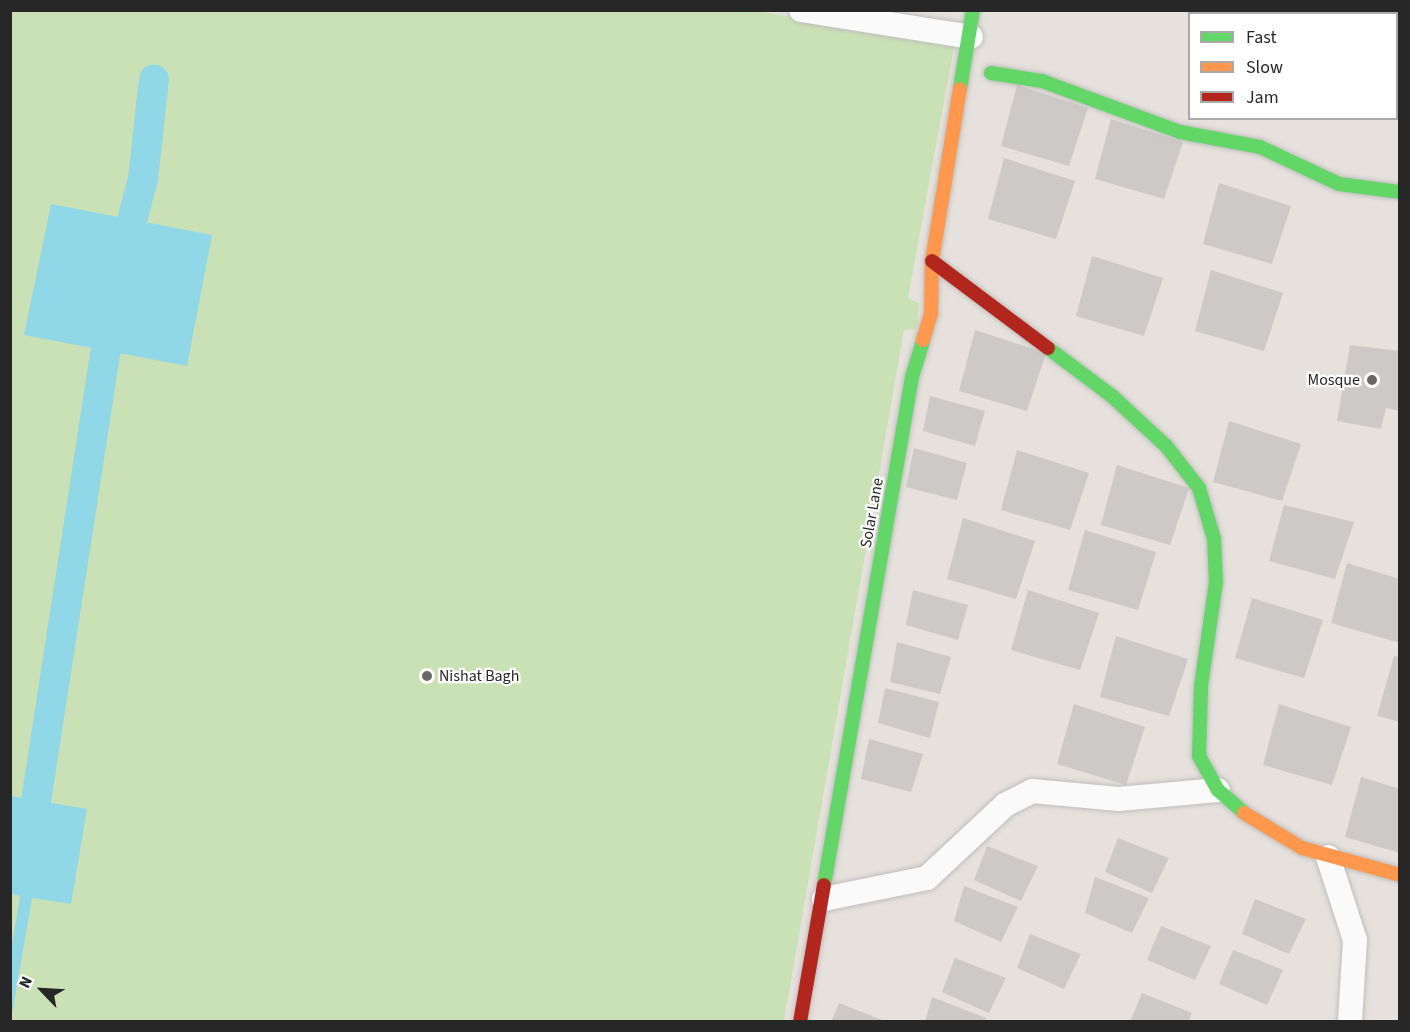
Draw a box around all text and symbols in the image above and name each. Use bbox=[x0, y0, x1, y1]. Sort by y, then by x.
legend bbox=[1188, 12, 1398, 120]
text: Fast bbox=[1246, 25, 1277, 50]
text: Slow bbox=[1246, 55, 1283, 80]
text: Jam bbox=[1246, 85, 1279, 110]
place label: Mosque bbox=[1308, 370, 1360, 390]
marker: Mosque bbox=[1365, 373, 1379, 387]
street label: Solar Lane bbox=[856, 477, 888, 549]
place label: Nishat Bagh bbox=[439, 666, 519, 686]
marker: Nishat Bagh bbox=[420, 669, 434, 683]
north arrow bbox=[12, 960, 72, 1020]
text: N bbox=[13, 973, 38, 992]

